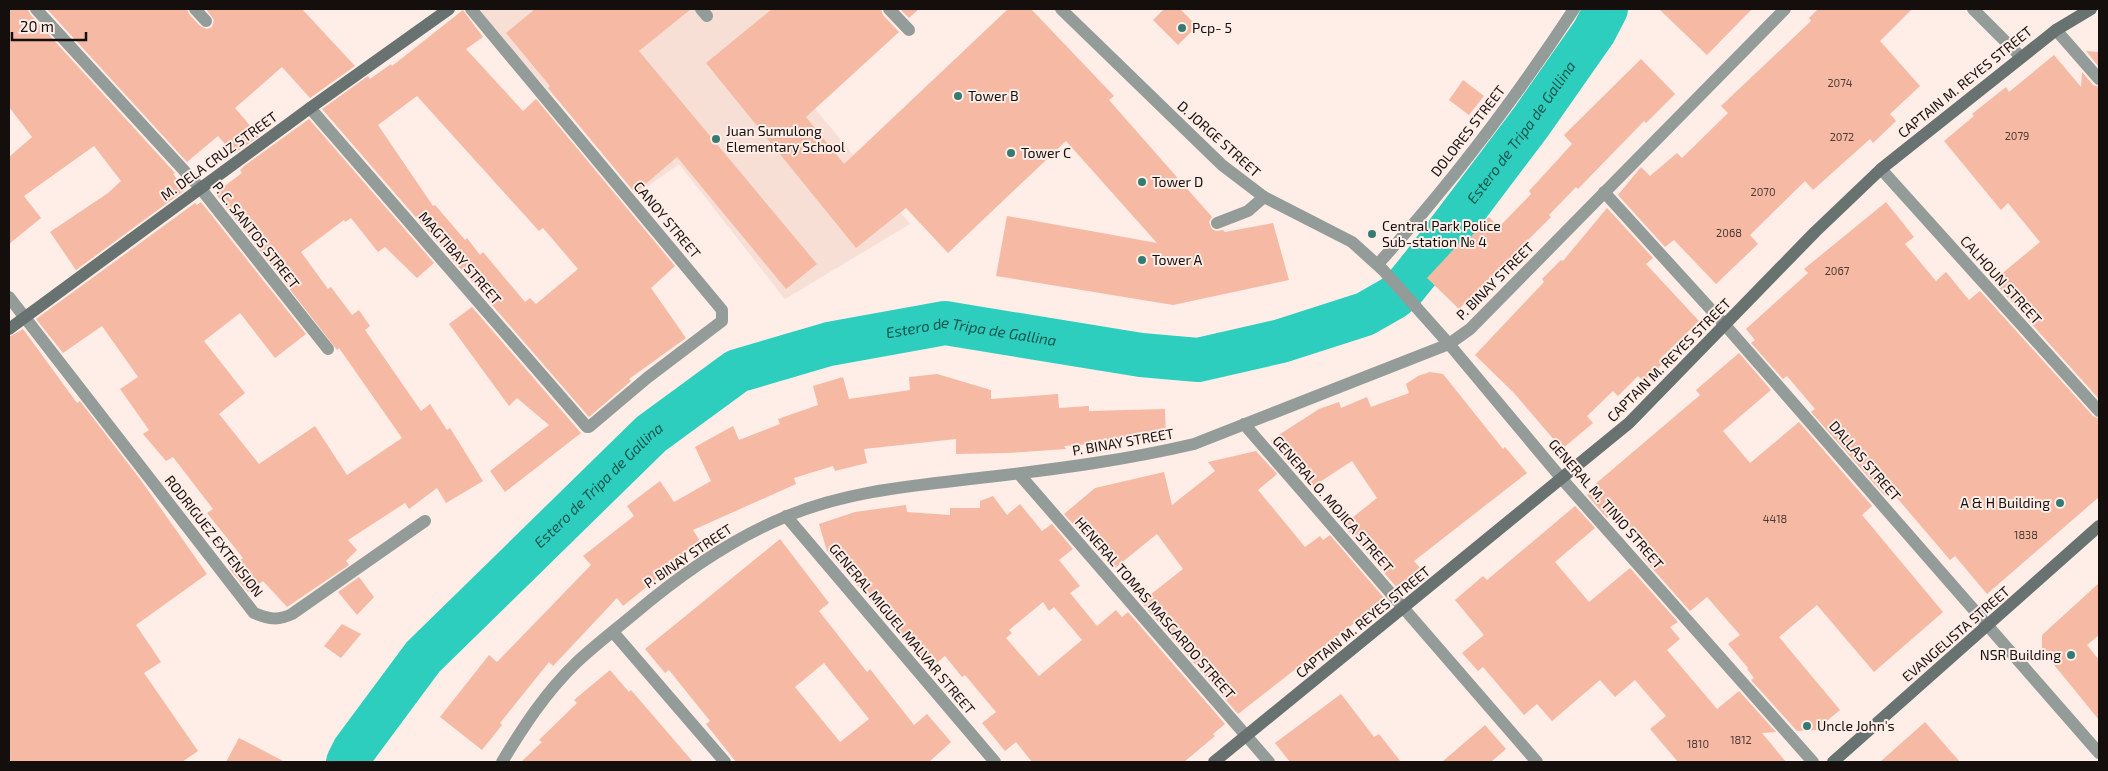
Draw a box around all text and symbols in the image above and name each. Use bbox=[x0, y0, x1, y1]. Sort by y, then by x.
scale bar bbox=[12, 10, 86, 42]
text: 20 m bbox=[20, 17, 54, 35]
place label: Pcp- 5 bbox=[1192, 19, 1232, 36]
marker: Pcp- 5 bbox=[1176, 22, 1188, 34]
street label: CAPTAIN M. REYES STREET bbox=[1894, 22, 2035, 141]
water label: Estero de Tripa de Gallina bbox=[1463, 57, 1579, 207]
house number: 2074 bbox=[1827, 76, 1853, 89]
street label: DOLORES STREET bbox=[1427, 82, 1508, 180]
place label: Tower B bbox=[968, 87, 1019, 104]
marker: Tower B bbox=[952, 90, 964, 102]
street label: D. JORGE STREET bbox=[1174, 97, 1265, 181]
street label: M. DELA CRUZ STREET bbox=[157, 108, 280, 204]
place label: Juan Sumulong Elementary School bbox=[726, 122, 846, 155]
house number: 2079 bbox=[2005, 129, 2029, 142]
house number: 2072 bbox=[1830, 130, 1854, 143]
marker: Juan Sumulong Elementary School bbox=[710, 133, 722, 145]
place label: Tower C bbox=[1021, 144, 1071, 161]
marker: Tower C bbox=[1005, 147, 1017, 159]
place label: Tower D bbox=[1152, 173, 1203, 190]
marker: Tower D bbox=[1136, 176, 1148, 188]
street label: P. C. SANTOS STREET bbox=[209, 178, 303, 292]
street label: CANOY STREET bbox=[630, 178, 704, 261]
house number: 2070 bbox=[1750, 185, 1776, 198]
street label: MAGTIBAY STREET bbox=[415, 208, 505, 307]
place label: Central Park Police Sub-station № 4 bbox=[1382, 217, 1501, 250]
house number: 2068 bbox=[1716, 226, 1742, 239]
marker: Central Park Police Sub-station № 4 bbox=[1366, 228, 1378, 240]
street label: CALHOUN STREET bbox=[1957, 232, 2046, 327]
street label: P. BINAY STREET bbox=[1452, 238, 1537, 323]
place label: Tower A bbox=[1152, 251, 1203, 268]
marker: Tower A bbox=[1136, 254, 1148, 266]
house number: 2067 bbox=[1825, 264, 1850, 277]
street label: CAPTAIN M. REYES STREET bbox=[1603, 294, 1734, 425]
water label: Estero de Tripa de Gallina bbox=[884, 313, 1058, 349]
street label: DALLAS STREET bbox=[1826, 417, 1905, 504]
water label: Estero de Tripa de Gallina bbox=[530, 418, 666, 551]
street label: P. BINAY STREET bbox=[1071, 424, 1175, 459]
street label: GENERAL O. MOJICA STREET bbox=[1270, 432, 1397, 575]
street label: GENERAL M. TINIO STREET bbox=[1545, 435, 1667, 572]
street label: RODRIGUEZ EXTENSION bbox=[162, 472, 267, 600]
place label: A & H Building bbox=[1960, 494, 2050, 511]
marker: A & H Building bbox=[2054, 497, 2066, 509]
house number: 4418 bbox=[1763, 512, 1787, 525]
street label: HENERAL TOMAS MASCARDO STREET bbox=[1072, 513, 1239, 702]
street label: P. BINAY STREET bbox=[640, 520, 735, 591]
house number: 1838 bbox=[2014, 528, 2038, 541]
street label: GENERAL MIGUEL MALVAR STREET bbox=[826, 540, 979, 718]
street label: CAPTAIN M. REYES STREET bbox=[1292, 562, 1433, 681]
street label: EVANGELISTA STREET bbox=[1898, 582, 2013, 685]
place label: NSR Building bbox=[1980, 646, 2061, 663]
marker: NSR Building bbox=[2065, 649, 2077, 661]
place label: Uncle John's bbox=[1817, 717, 1895, 734]
marker: Uncle John's bbox=[1801, 720, 1813, 732]
house number: 1812 bbox=[1730, 733, 1752, 746]
house number: 1810 bbox=[1687, 737, 1709, 750]

